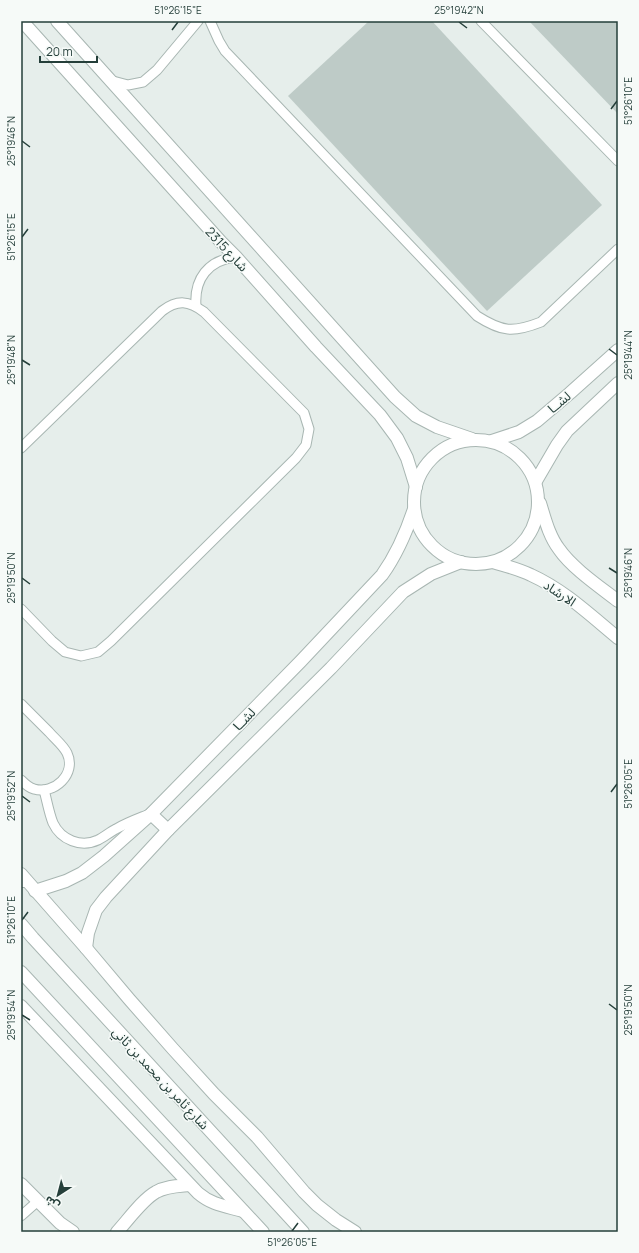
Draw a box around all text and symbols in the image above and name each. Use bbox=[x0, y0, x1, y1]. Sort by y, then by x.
text: 51°26'15"E bbox=[154, 3, 202, 17]
text: 25°19'42"N bbox=[434, 3, 484, 17]
scale bar bbox=[40, 38, 97, 64]
text: 20 m bbox=[46, 43, 73, 60]
text: 51°26'10"E bbox=[621, 77, 635, 125]
text: 25°19'46"N bbox=[4, 116, 18, 166]
text: 51°26'15"E bbox=[4, 213, 18, 261]
street label: شارع 2315 bbox=[200, 223, 252, 277]
text: 25°19'44"N bbox=[621, 330, 635, 380]
text: 25°19'48"N bbox=[4, 335, 18, 385]
street label: لشــا bbox=[544, 387, 574, 417]
text: 25°19'46"N bbox=[621, 548, 635, 598]
text: 25°19'50"N bbox=[4, 552, 18, 603]
street label: الارشاد bbox=[540, 576, 580, 610]
street label: لشــا bbox=[229, 704, 259, 734]
text: 51°26'05"E bbox=[621, 759, 635, 809]
text: 25°19'52"N bbox=[4, 771, 18, 821]
text: 51°26'10"E bbox=[4, 896, 18, 944]
text: 25°19'50"N bbox=[621, 984, 635, 1035]
text: 25°19'54"N bbox=[4, 990, 18, 1040]
street label: شارع ثامر بن محمد بن ثاني bbox=[107, 1023, 213, 1135]
north arrow bbox=[38, 1175, 78, 1215]
text: ش bbox=[41, 1193, 62, 1214]
text: 51°26'05"E bbox=[267, 1235, 317, 1249]

